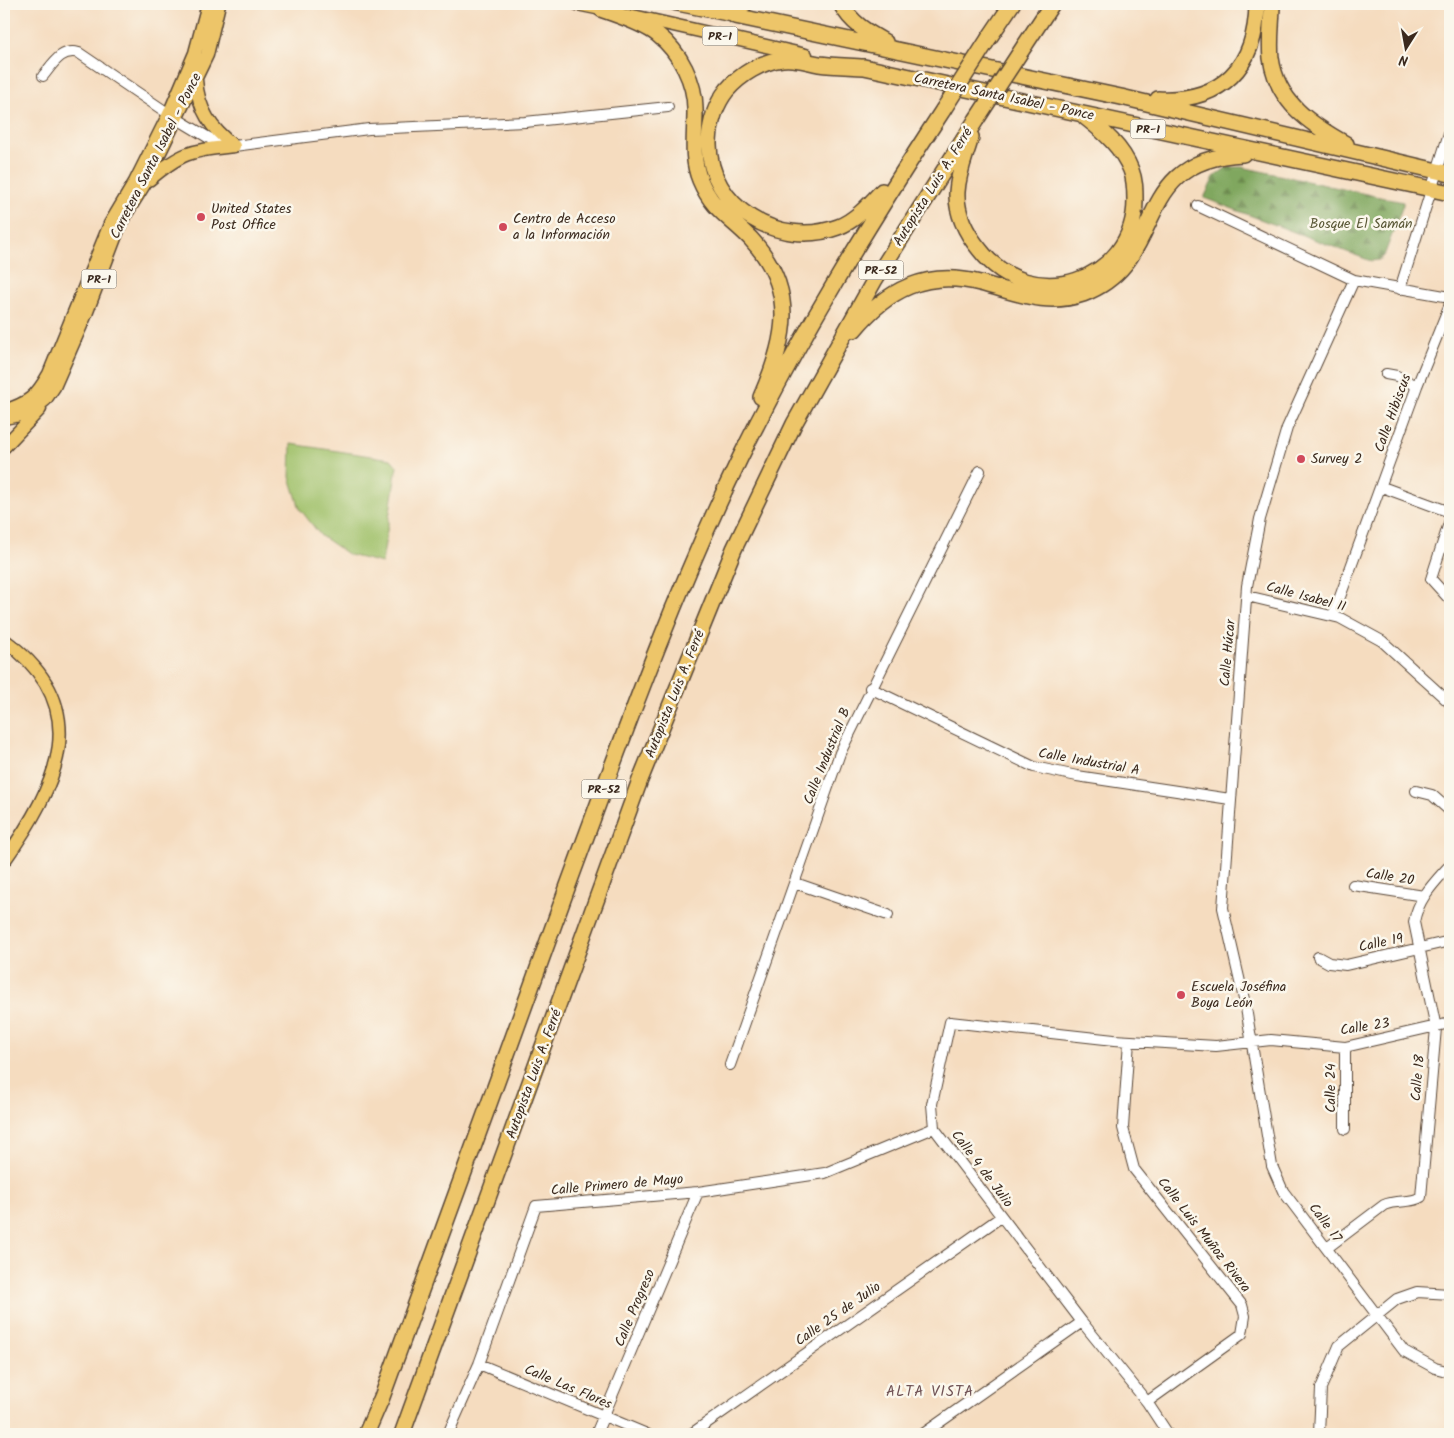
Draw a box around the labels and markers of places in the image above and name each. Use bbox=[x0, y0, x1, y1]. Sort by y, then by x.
place label: United States Post Office bbox=[211, 198, 292, 236]
place label: Centro de Acceso a la Información bbox=[513, 208, 616, 246]
marker: United States Post Office bbox=[195, 211, 207, 223]
marker: Centro de Acceso a la Información bbox=[497, 221, 509, 233]
place label: Survey 2 bbox=[1311, 448, 1362, 470]
marker: Survey 2 bbox=[1295, 453, 1307, 465]
place label: Escuela Joséfina Boya León bbox=[1191, 976, 1286, 1014]
marker: Escuela Joséfina Boya León bbox=[1175, 989, 1187, 1001]

